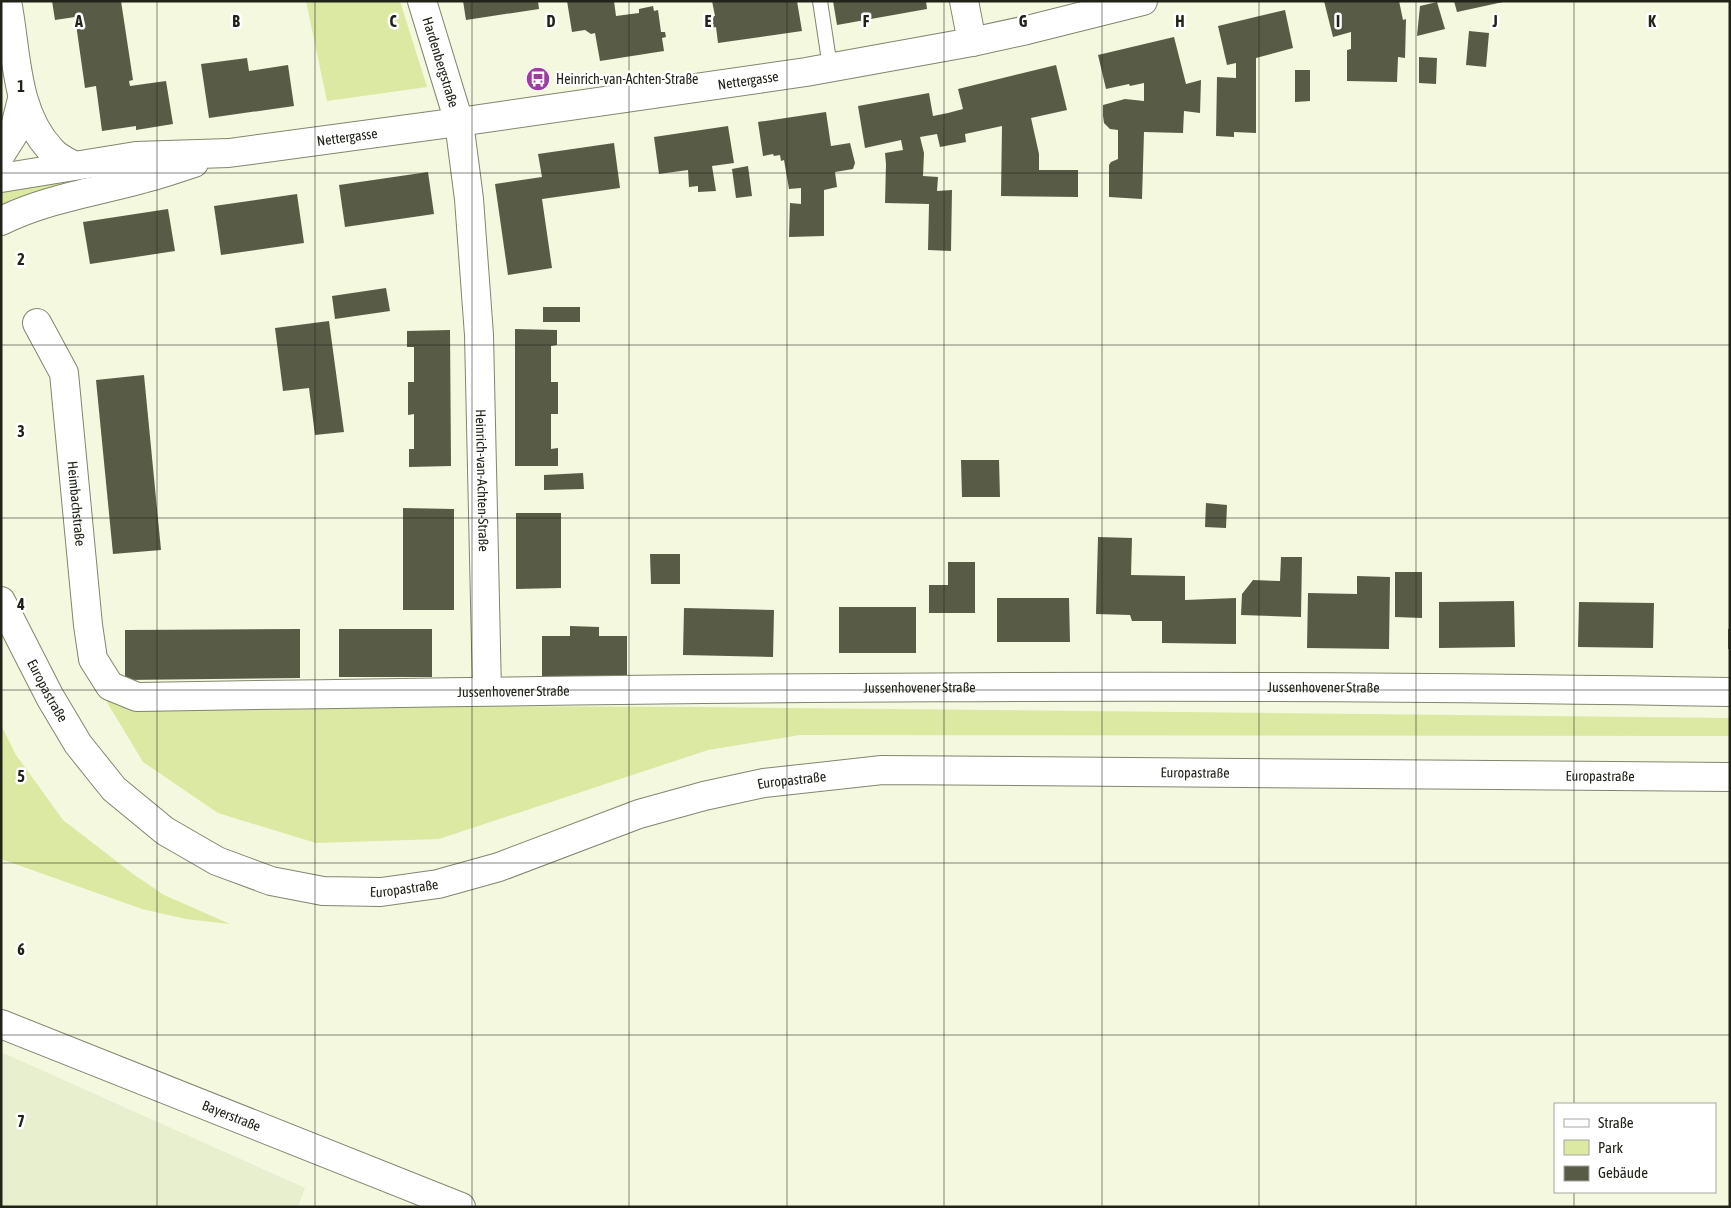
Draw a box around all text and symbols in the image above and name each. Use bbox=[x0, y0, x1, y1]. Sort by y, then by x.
text: A bbox=[74, 12, 83, 30]
text: B bbox=[232, 12, 240, 30]
text: C bbox=[389, 12, 397, 30]
text: D bbox=[547, 12, 556, 30]
text: E bbox=[705, 12, 712, 30]
text: F bbox=[863, 12, 870, 30]
text: G bbox=[1019, 12, 1028, 30]
text: H bbox=[1175, 12, 1185, 30]
text: I bbox=[1336, 12, 1340, 30]
text: J bbox=[1491, 12, 1498, 30]
text: K bbox=[1648, 12, 1656, 30]
street label: Hardenbergstraße bbox=[419, 15, 462, 109]
bus stop icon: Heinrich-van-Achten-Straße bbox=[525, 66, 551, 92]
street label: Nettergasse bbox=[717, 68, 780, 93]
place label: Heinrich-van-Achten-Straße bbox=[556, 71, 698, 87]
text: 1 bbox=[17, 77, 25, 95]
street label: Nettergasse bbox=[316, 125, 378, 149]
text: 2 bbox=[17, 250, 25, 268]
street label: Heinrich-van-Achten-Straße bbox=[473, 409, 492, 552]
text: 3 bbox=[17, 422, 25, 440]
street label: Heimbachstraße bbox=[64, 460, 88, 547]
text: 4 bbox=[16, 595, 25, 613]
street label: Europastraße bbox=[24, 657, 71, 725]
street label: Jussenhovener Straße bbox=[863, 679, 976, 696]
street label: Jussenhovener Straße bbox=[1267, 679, 1380, 696]
street label: Jussenhovener Straße bbox=[457, 683, 570, 700]
street label: Europastraße bbox=[1161, 764, 1230, 781]
text: 5 bbox=[17, 767, 25, 785]
street label: Europastraße bbox=[756, 768, 827, 792]
street label: Europastraße bbox=[1566, 768, 1635, 784]
street label: Europastraße bbox=[370, 876, 439, 900]
text: 6 bbox=[17, 940, 25, 958]
street label: Bayerstraße bbox=[200, 1097, 263, 1134]
legend bbox=[1554, 1103, 1716, 1193]
text: 7 bbox=[17, 1112, 25, 1130]
text: Straße bbox=[1598, 1114, 1634, 1131]
text: Park bbox=[1598, 1139, 1623, 1156]
text: Gebäude bbox=[1598, 1164, 1648, 1181]

